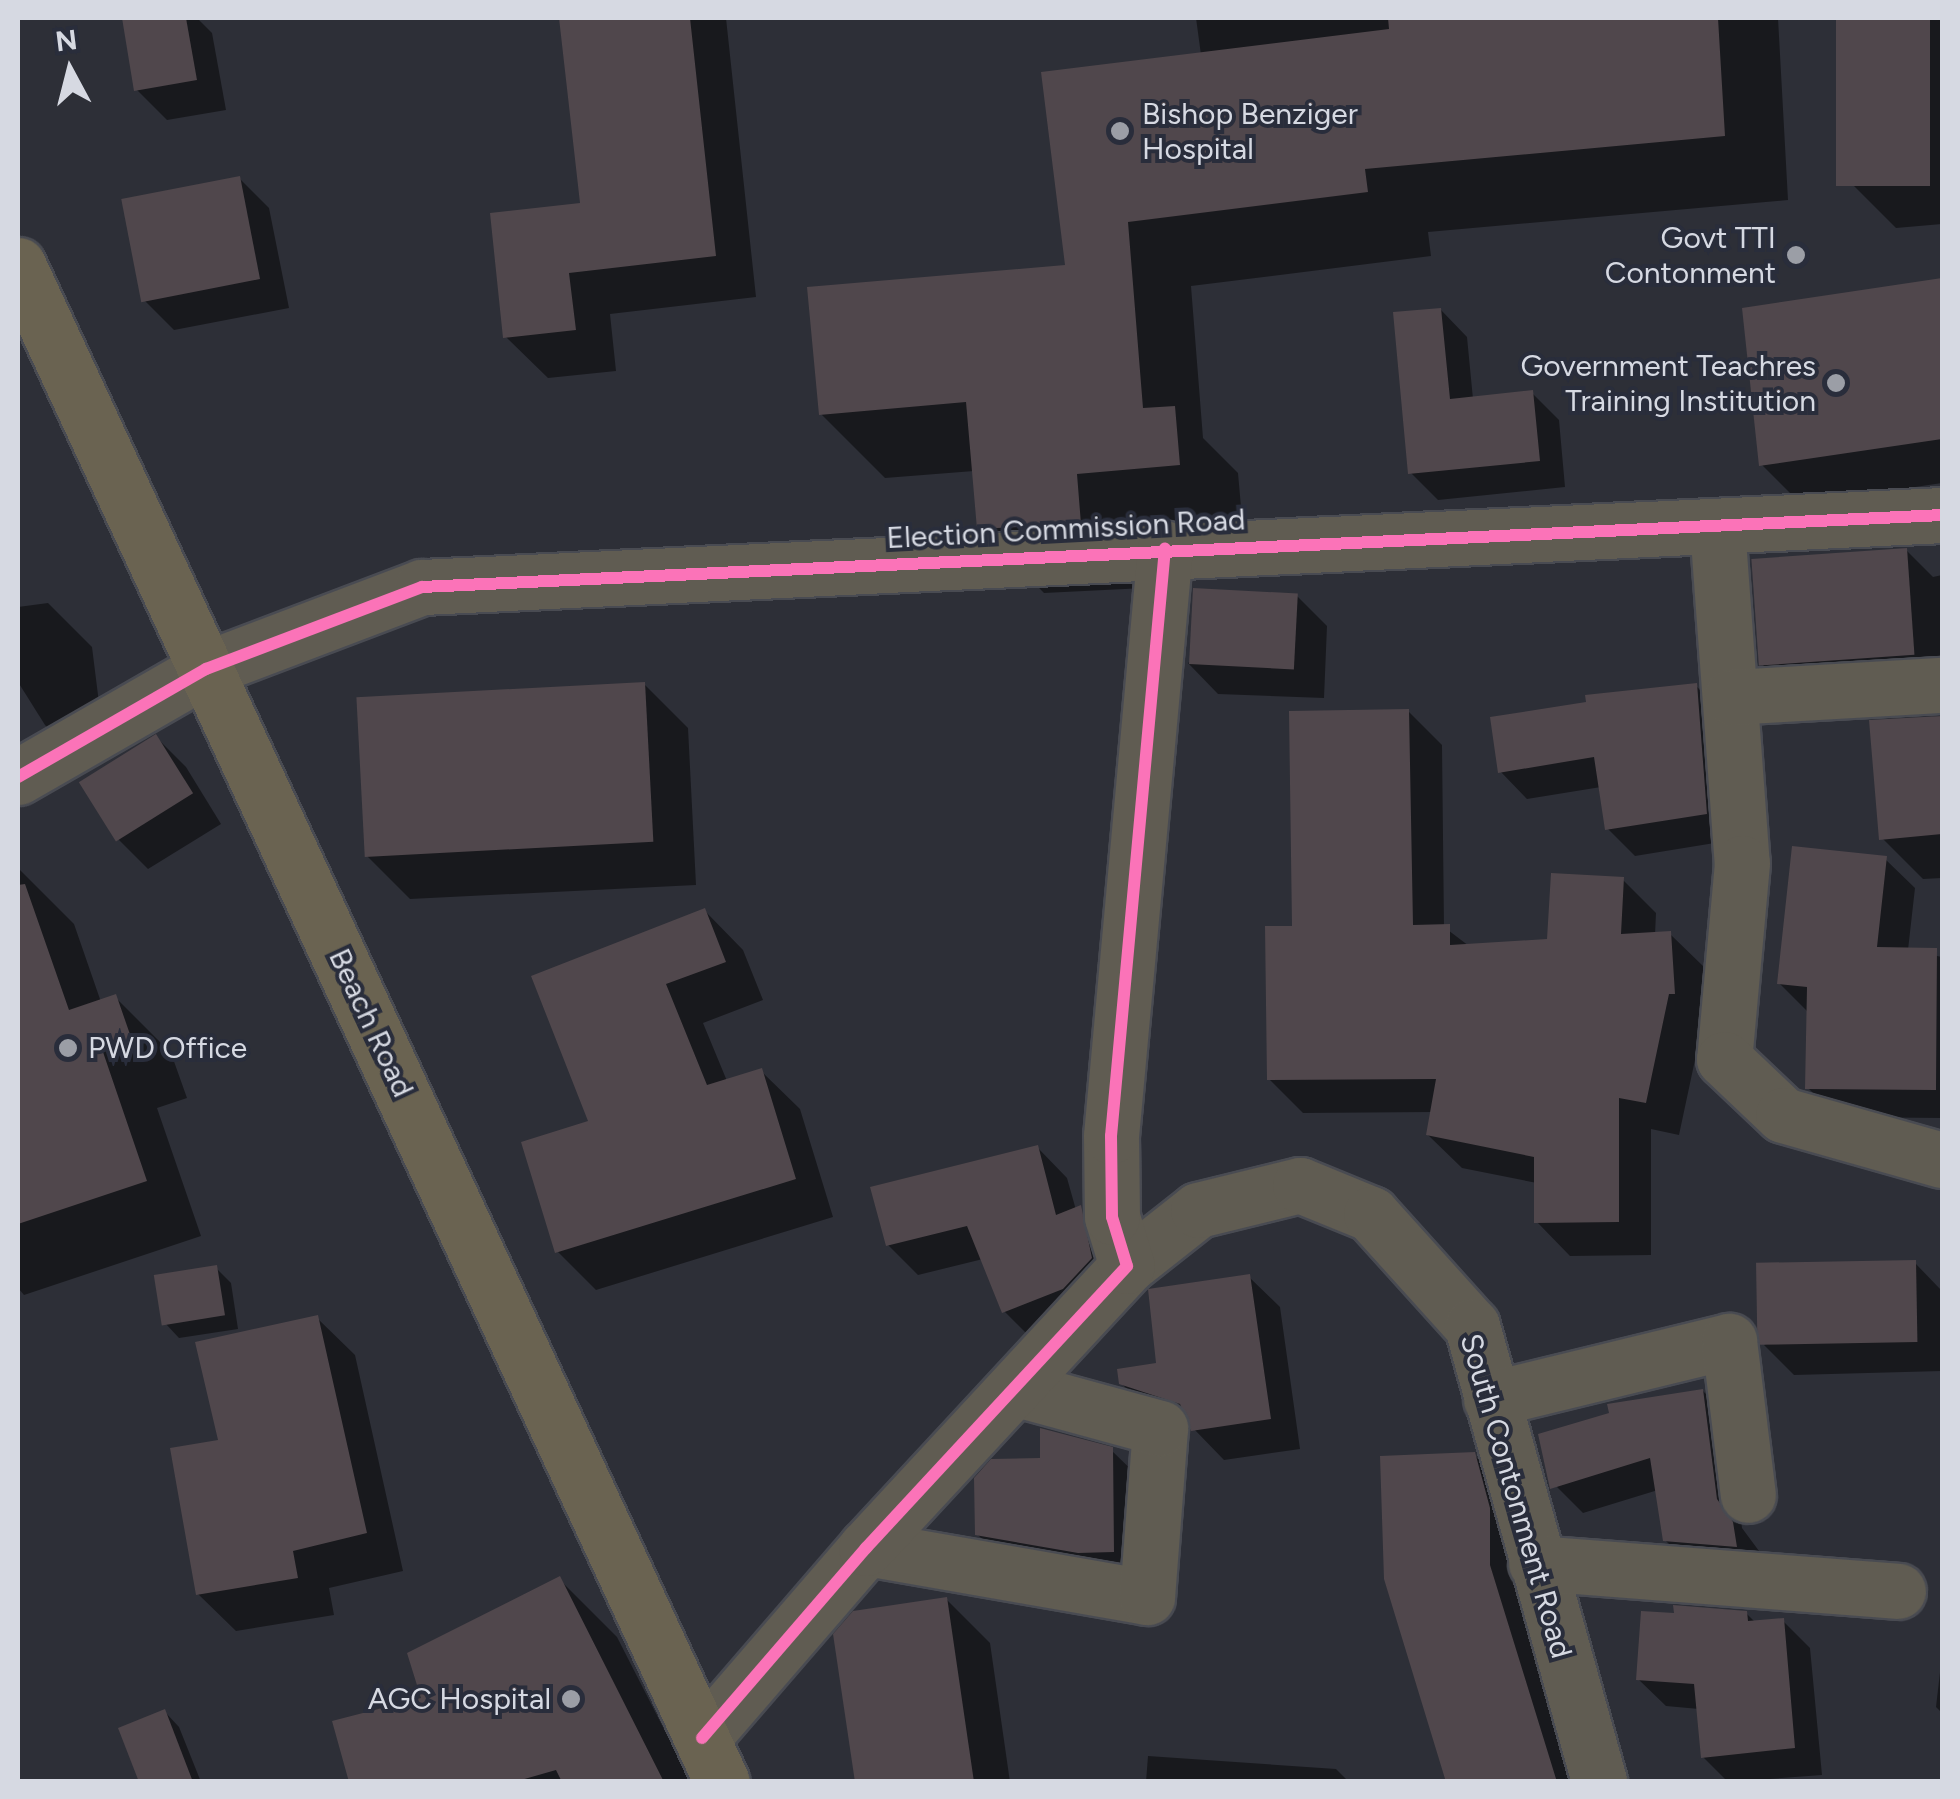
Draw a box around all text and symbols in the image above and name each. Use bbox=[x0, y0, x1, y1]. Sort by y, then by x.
north arrow bbox=[20, 20, 120, 120]
text: N bbox=[54, 22, 79, 58]
place label: Bishop Benziger Hospital bbox=[1142, 96, 1358, 166]
marker: Bishop Benziger Hospital bbox=[1107, 118, 1133, 144]
place label: Govt TTI Contonment bbox=[1605, 220, 1776, 290]
marker: Govt TTI Contonment bbox=[1785, 244, 1807, 266]
place label: Government Teachres Training Institution bbox=[1520, 348, 1816, 418]
marker: Government Teachres Training Institution bbox=[1825, 372, 1847, 394]
street label: Election Commission Road bbox=[886, 502, 1246, 556]
street label: Beach Road bbox=[321, 943, 421, 1103]
place label: PWD Office bbox=[88, 1030, 247, 1066]
marker: PWD Office bbox=[57, 1037, 79, 1059]
street label: South Contonment Road bbox=[1452, 1330, 1580, 1662]
place label: AGC Hospital bbox=[368, 1681, 551, 1717]
marker: AGC Hospital bbox=[560, 1688, 582, 1710]

